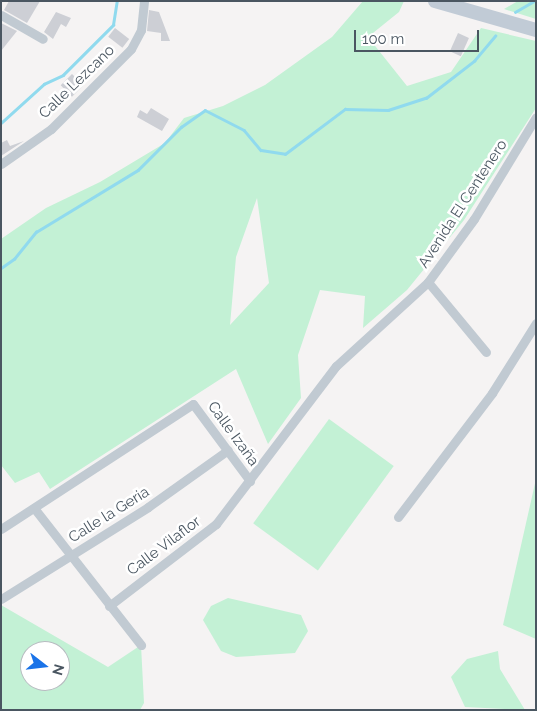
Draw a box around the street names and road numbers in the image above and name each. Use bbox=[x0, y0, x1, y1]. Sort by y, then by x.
street label: Calle Lezcano bbox=[36, 42, 118, 122]
street label: Avenida El Centenero bbox=[415, 136, 511, 272]
street label: Calle Izaña bbox=[204, 398, 262, 470]
street label: Calle la Geria bbox=[65, 483, 153, 547]
street label: Calle Vilaflor bbox=[124, 512, 204, 580]

